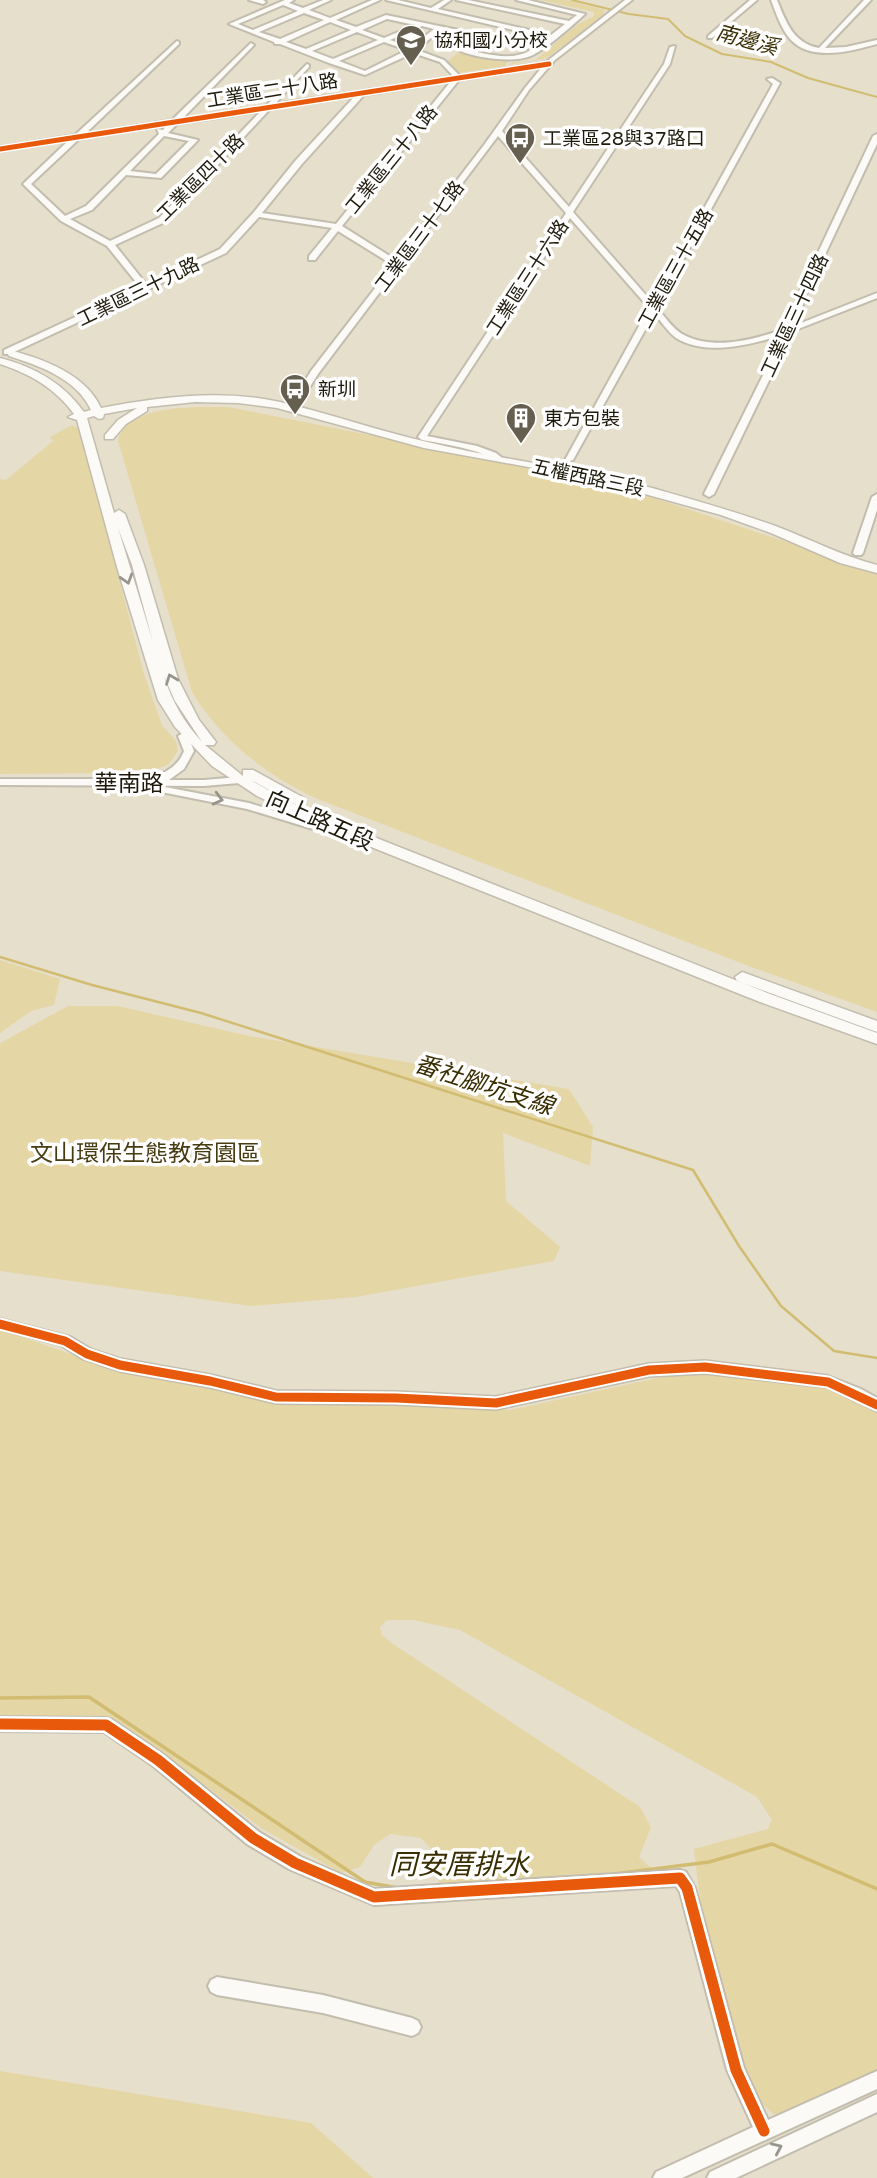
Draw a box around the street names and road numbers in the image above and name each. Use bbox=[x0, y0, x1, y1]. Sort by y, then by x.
street label: 工業區二十八路 bbox=[205, 70, 340, 112]
street label: 工業區三十八路 bbox=[341, 101, 442, 218]
street label: 工業區四十路 bbox=[153, 130, 249, 226]
street label: 工業區三十七路 bbox=[371, 177, 469, 296]
street label: 工業區三十五路 bbox=[634, 205, 718, 332]
street label: 工業區三十六路 bbox=[482, 216, 573, 339]
street label: 工業區三十四路 bbox=[757, 250, 833, 380]
street label: 工業區三十九路 bbox=[74, 253, 203, 331]
street label: 五權西路三段 bbox=[530, 455, 646, 501]
street label: 華南路 bbox=[95, 770, 164, 798]
street label: 向上路五段 bbox=[261, 785, 378, 857]

